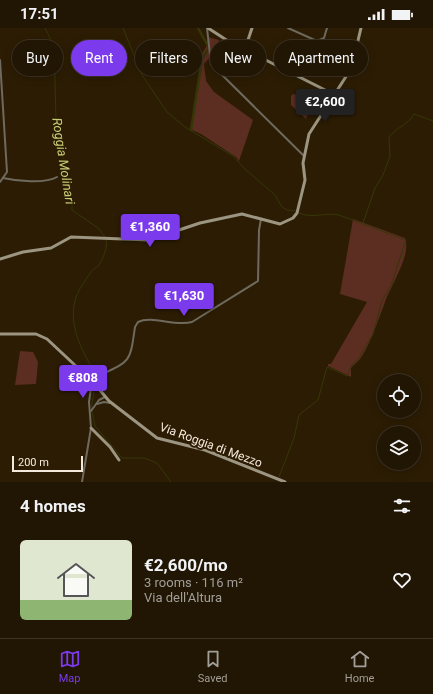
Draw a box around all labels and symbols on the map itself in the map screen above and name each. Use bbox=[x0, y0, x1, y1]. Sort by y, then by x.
pin: €2,600 bbox=[292, 89, 358, 123]
water label: Roggia Molinari bbox=[49, 117, 78, 207]
pin: €1,360 bbox=[117, 214, 183, 248]
pin: €1,630 bbox=[151, 283, 217, 317]
pin: €808 bbox=[59, 365, 107, 399]
street label: Via Roggia di Mezzo bbox=[158, 420, 264, 470]
scale bar bbox=[12, 454, 83, 473]

